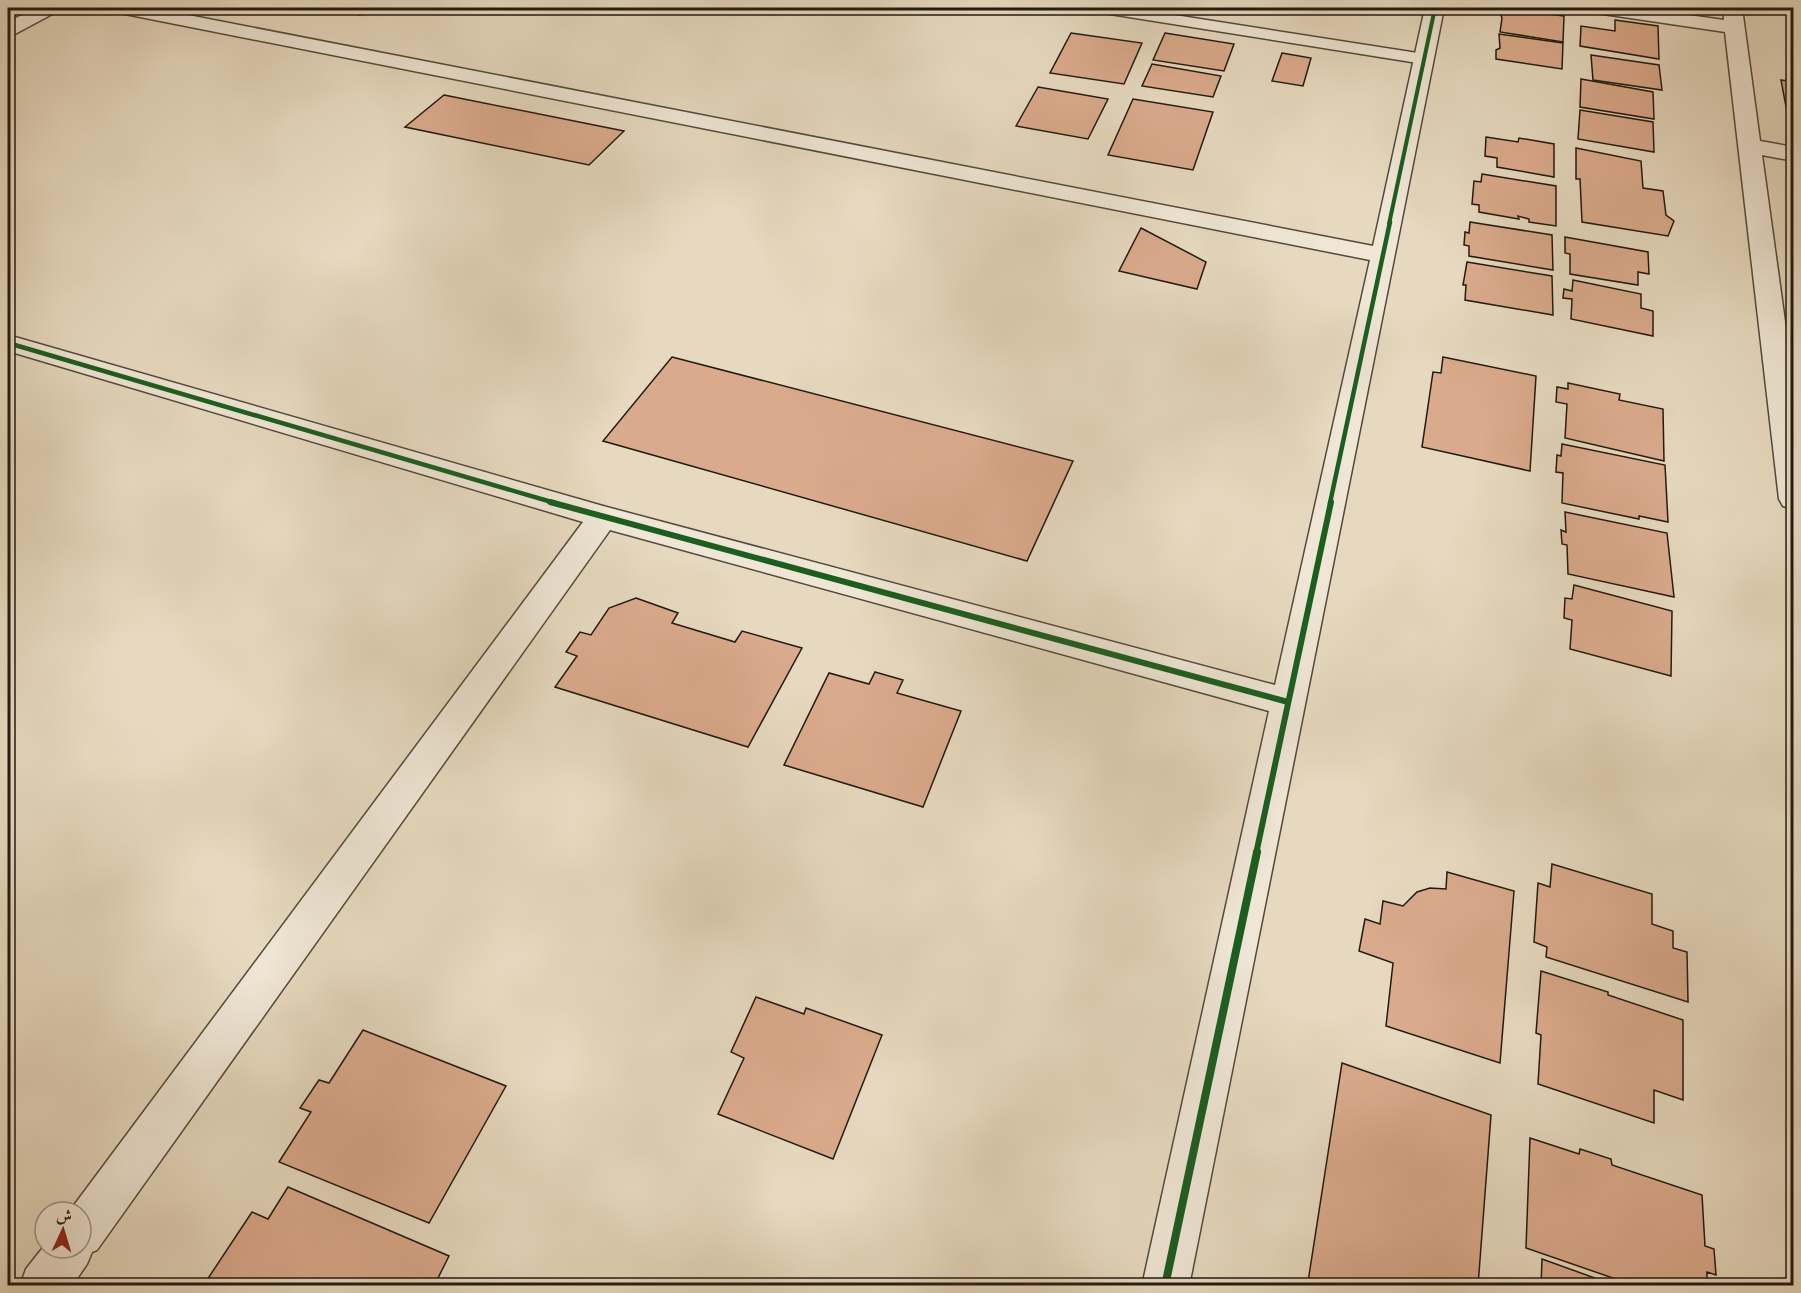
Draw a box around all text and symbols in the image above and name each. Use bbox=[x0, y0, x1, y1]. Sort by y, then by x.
north arrow bbox=[33, 1200, 93, 1260]
text: ش bbox=[55, 1206, 73, 1227]

